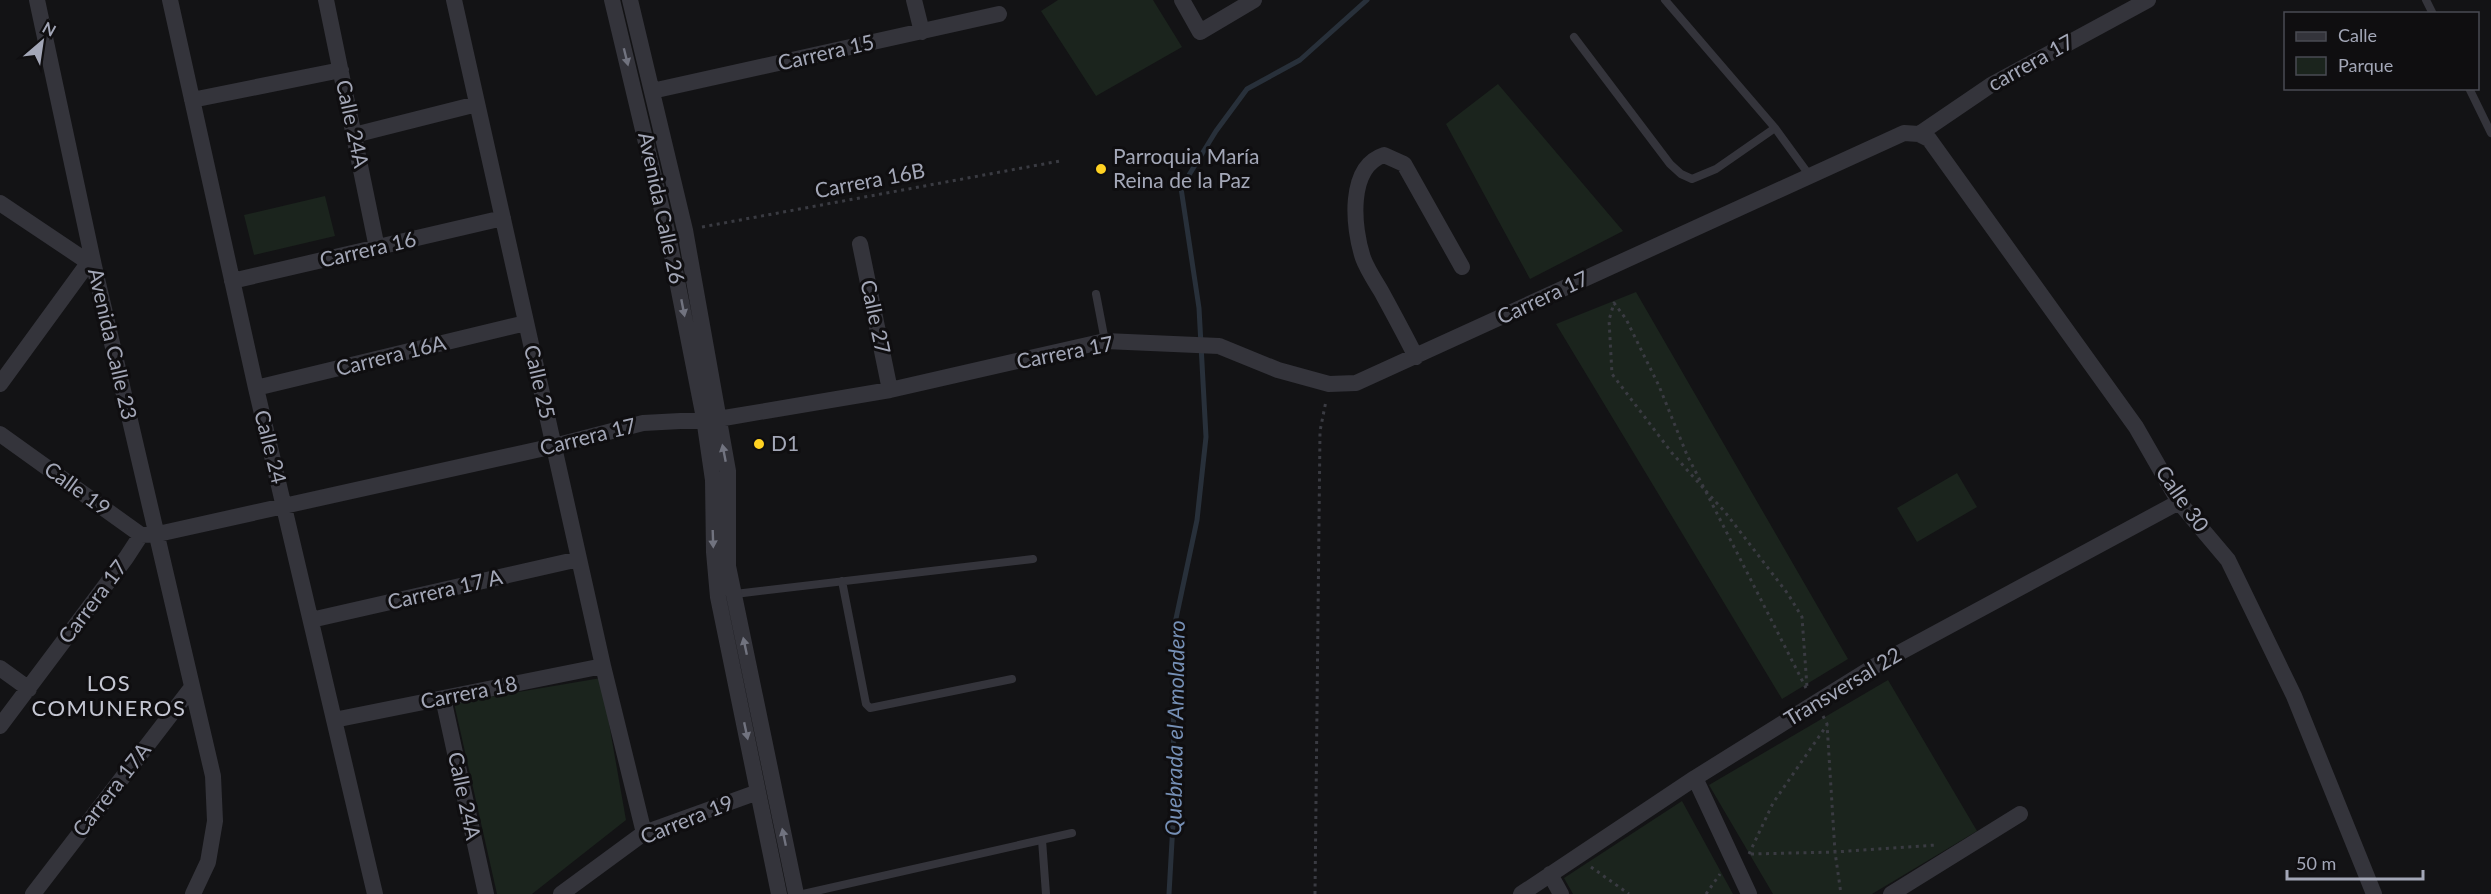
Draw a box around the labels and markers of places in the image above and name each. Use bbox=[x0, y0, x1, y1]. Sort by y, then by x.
place label: Parroquia María Reina de la Paz bbox=[1113, 143, 1260, 192]
marker: Parroquia María Reina de la Paz bbox=[1094, 162, 1108, 176]
place label: D1 bbox=[771, 430, 799, 455]
marker: D1 bbox=[752, 437, 766, 451]

